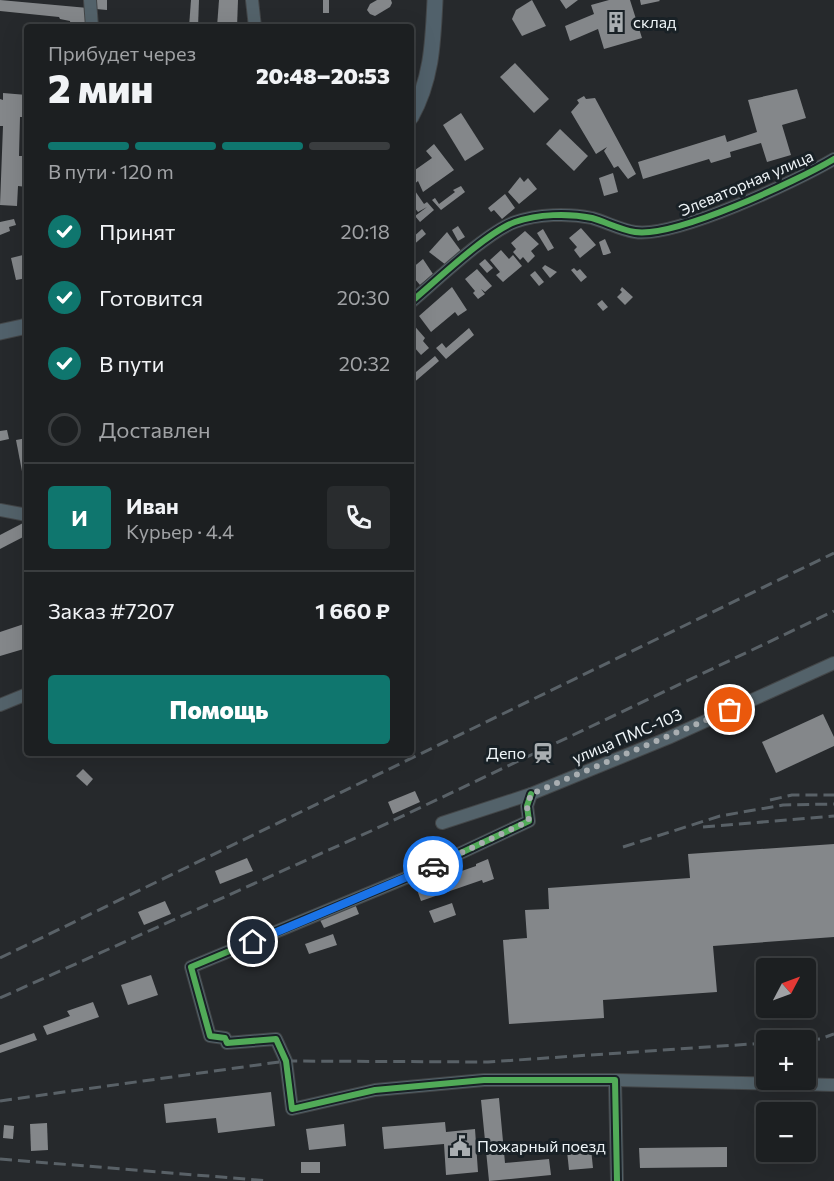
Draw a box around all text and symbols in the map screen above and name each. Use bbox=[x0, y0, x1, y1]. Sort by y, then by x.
building icon: склад bbox=[604, 10, 628, 34]
place label: склад bbox=[633, 12, 677, 31]
text: Прибудет через bbox=[48, 41, 196, 65]
text: 20:48–20:53 bbox=[256, 62, 390, 89]
text: 2 мин bbox=[48, 63, 153, 111]
street label: Элеваторная улица bbox=[676, 146, 816, 219]
text: В пути · 120 m bbox=[48, 159, 174, 183]
icon: check bbox=[48, 215, 81, 248]
text: Принят bbox=[99, 218, 175, 245]
text: 20:18 bbox=[341, 219, 390, 243]
icon: check bbox=[48, 281, 81, 314]
text: Готовится bbox=[99, 284, 203, 311]
text: 20:30 bbox=[337, 285, 390, 309]
icon: check bbox=[48, 347, 81, 380]
text: В пути bbox=[99, 350, 164, 377]
text: 20:32 bbox=[339, 351, 390, 375]
text: Доставлен bbox=[99, 416, 211, 443]
button: phone bbox=[327, 486, 390, 549]
text: Иван bbox=[126, 492, 179, 519]
text: И bbox=[71, 504, 88, 531]
text: Курьер · 4.4 bbox=[126, 519, 234, 543]
text: Заказ #7207 bbox=[48, 597, 175, 624]
text: 1 660 ₽ bbox=[315, 597, 390, 624]
button: Помощь bbox=[48, 675, 390, 744]
pin bbox=[704, 684, 755, 735]
icon: bag bbox=[713, 693, 746, 726]
street label: улица ПМС-103 bbox=[569, 704, 685, 767]
station icon: Депо bbox=[531, 741, 555, 765]
place label: Депо bbox=[486, 743, 526, 762]
courier bbox=[403, 836, 463, 896]
icon: car bbox=[417, 850, 450, 883]
pin bbox=[227, 916, 278, 967]
icon: home bbox=[236, 925, 269, 958]
north arrow bbox=[756, 958, 816, 1018]
map controls bbox=[756, 958, 816, 1162]
button: + bbox=[756, 1030, 816, 1090]
button: − bbox=[756, 1102, 816, 1162]
public building icon: Пожарный поезд bbox=[448, 1134, 472, 1158]
place label: Пожарный поезд bbox=[477, 1136, 606, 1155]

